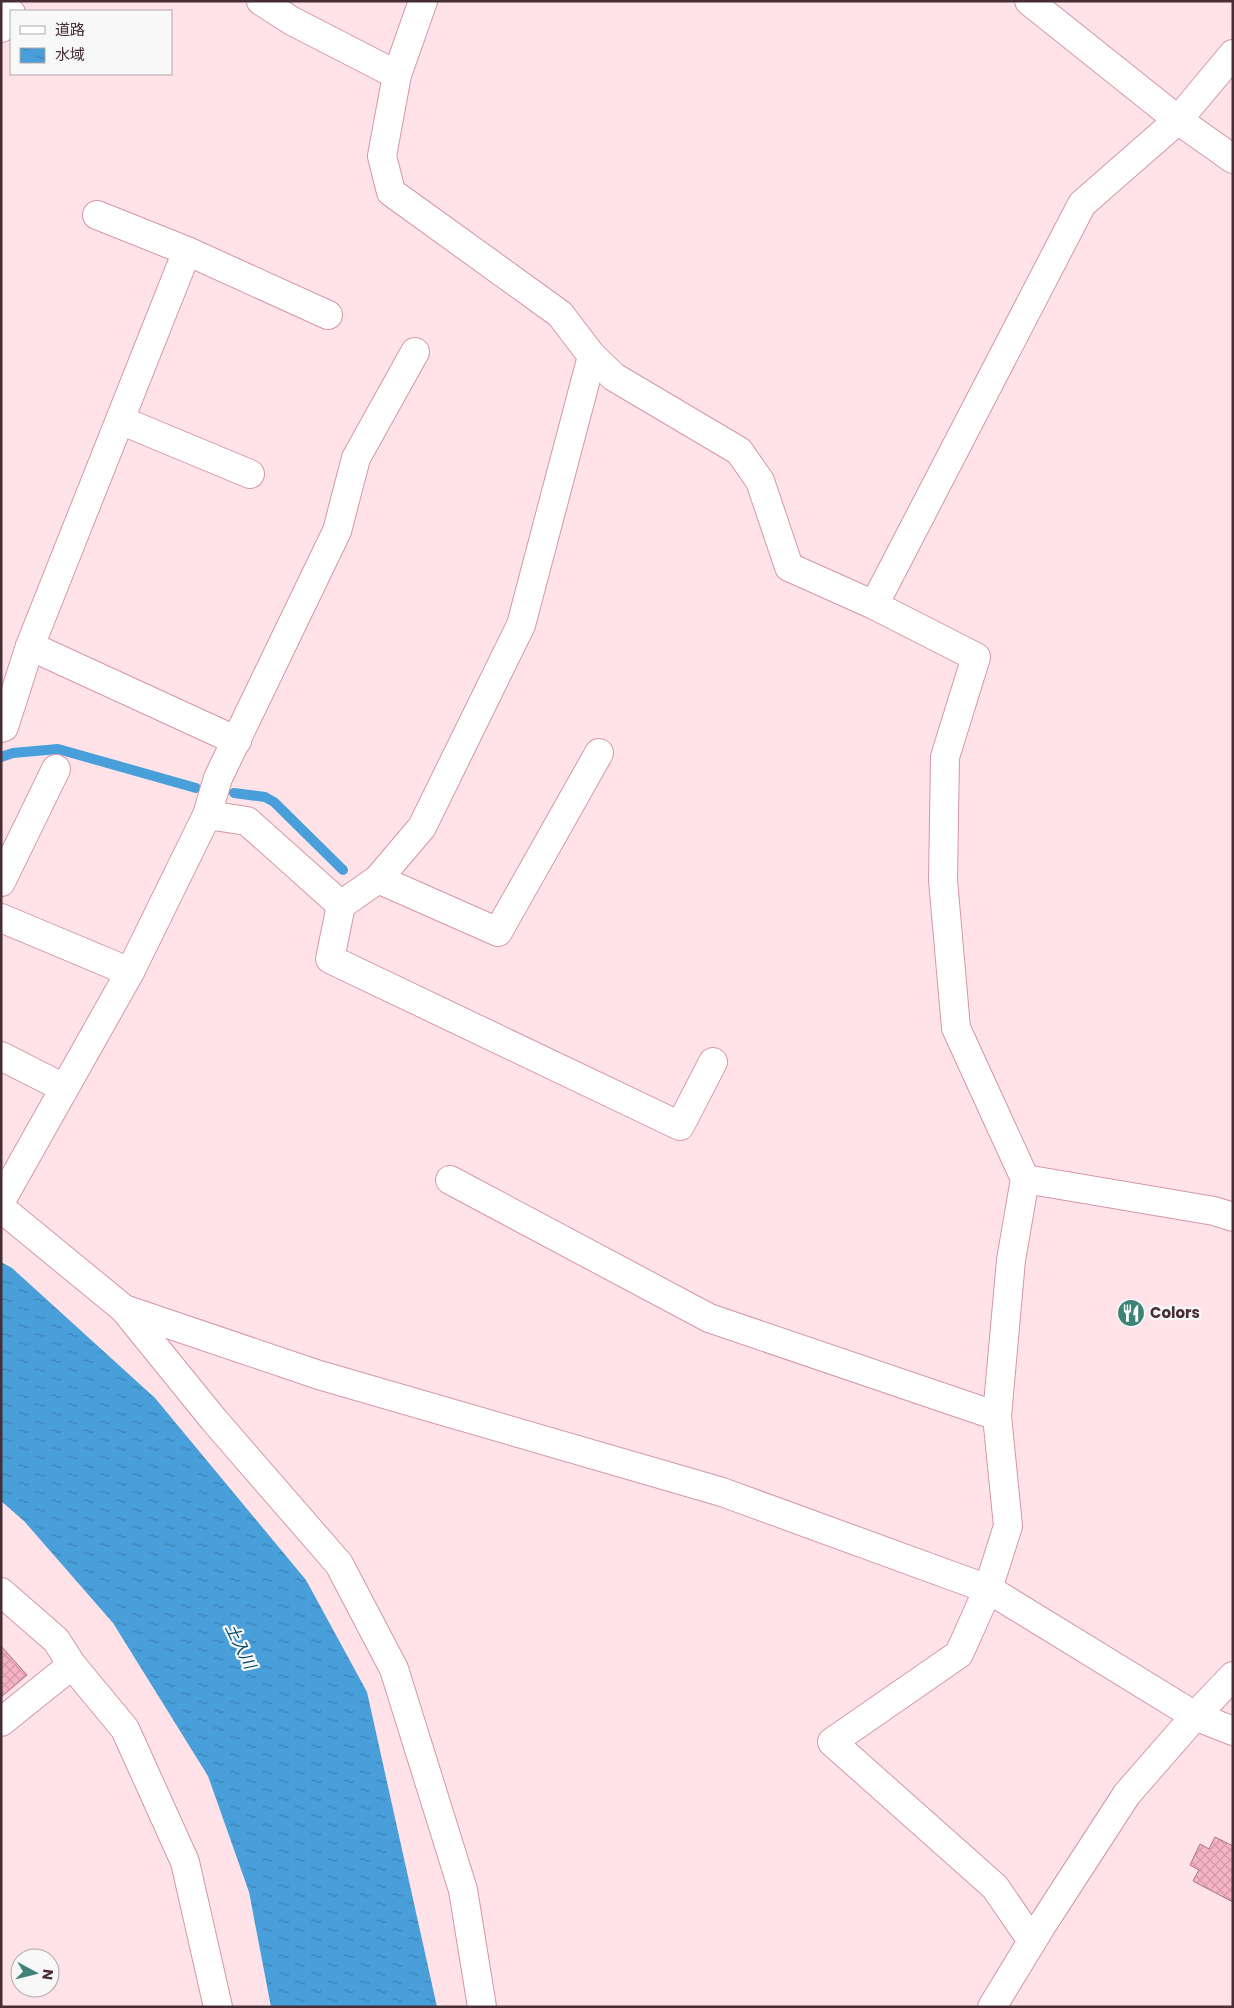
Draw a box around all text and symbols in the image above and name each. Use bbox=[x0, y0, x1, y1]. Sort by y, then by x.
legend bbox=[10, 10, 172, 75]
text: 道路 bbox=[55, 19, 85, 40]
text: 水域 bbox=[55, 44, 85, 65]
restaurant icon: Colors bbox=[1116, 1298, 1146, 1328]
place label: Colors bbox=[1150, 1302, 1200, 1323]
water label: 土入川 bbox=[220, 1620, 262, 1675]
north arrow bbox=[10, 1948, 60, 1998]
text: N bbox=[37, 1968, 58, 1981]

